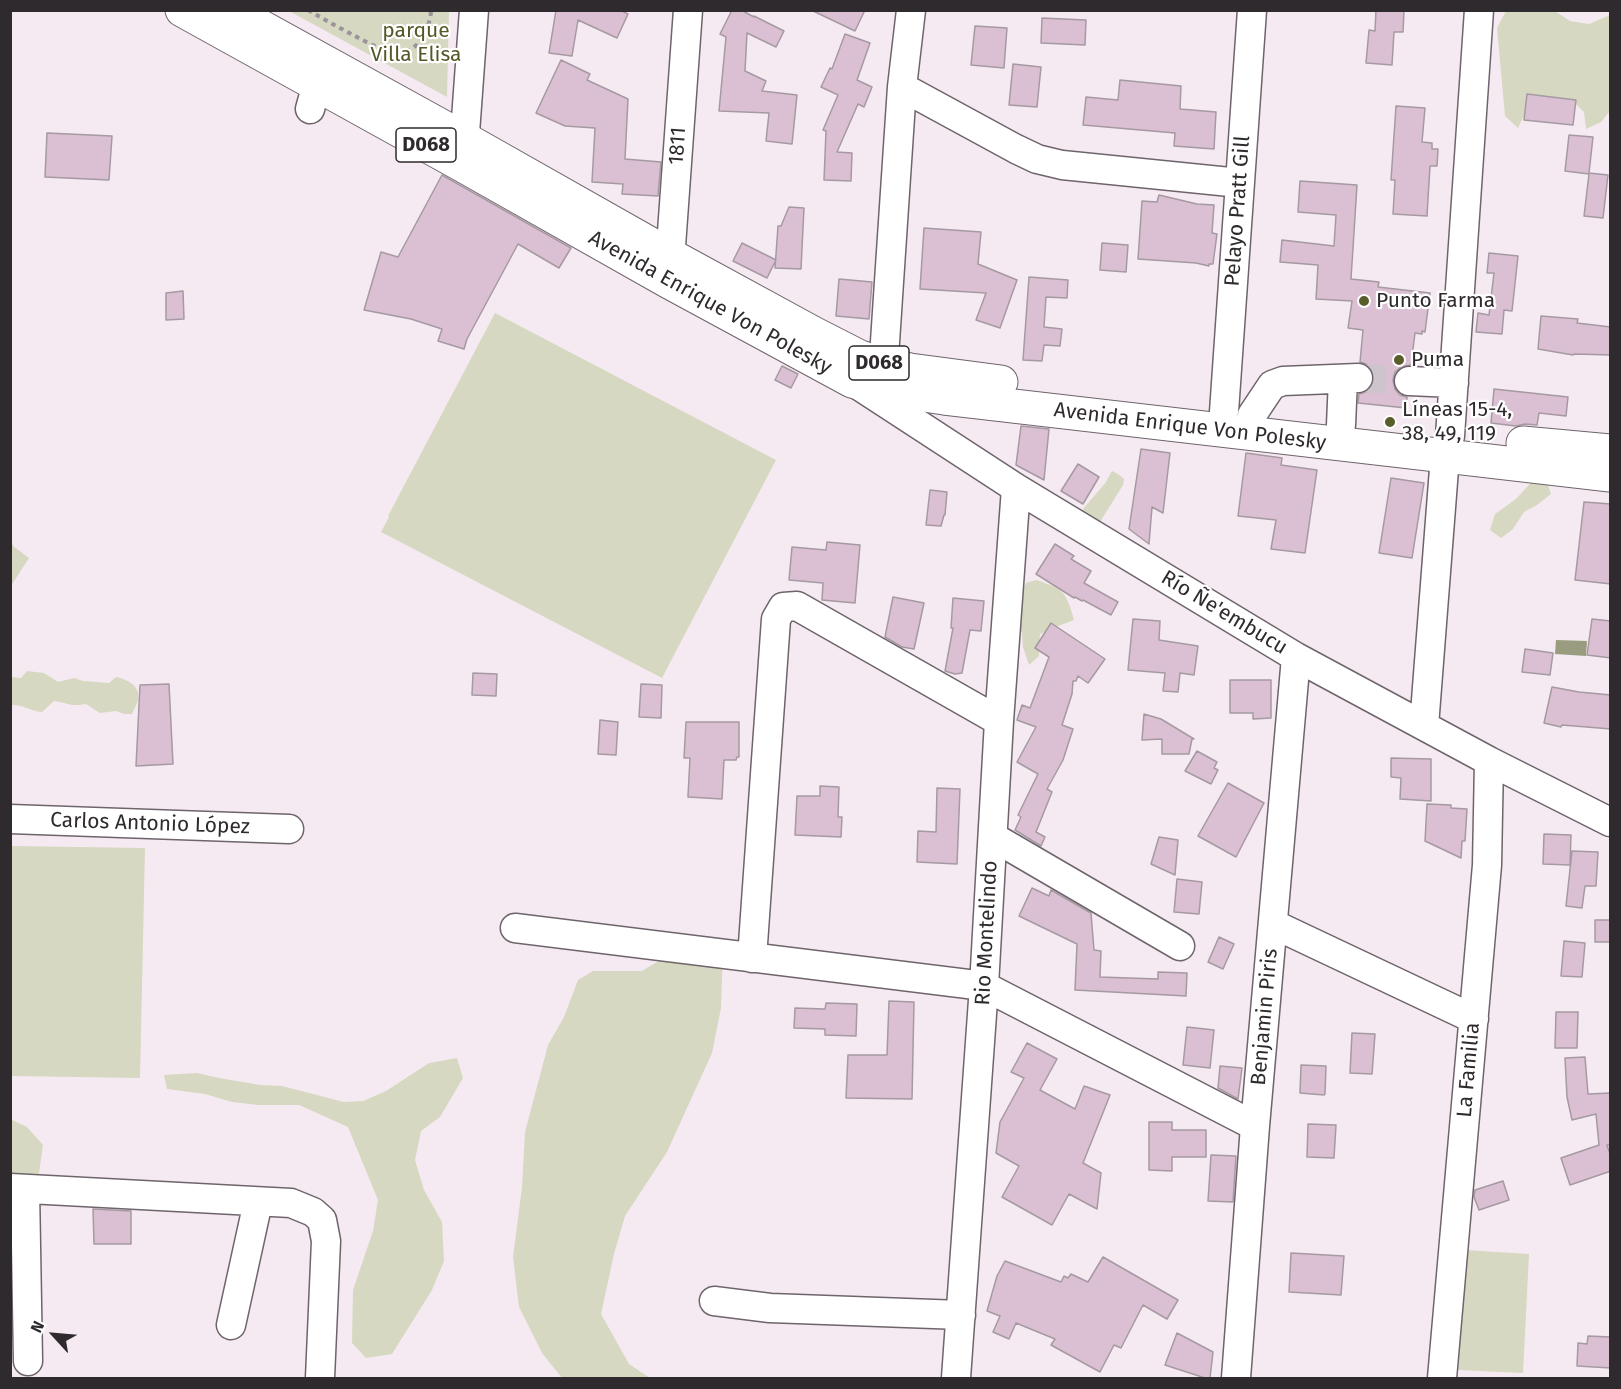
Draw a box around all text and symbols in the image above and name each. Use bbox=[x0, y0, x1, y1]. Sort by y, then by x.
park label: parque Villa Elisa bbox=[371, 18, 461, 68]
street label: 1811 bbox=[664, 126, 692, 166]
road number: D068 bbox=[396, 128, 456, 162]
street label: Pelayo Pratt Gill bbox=[1220, 135, 1256, 287]
street label: Avenida Enrique Von Polesky bbox=[584, 226, 836, 380]
place label: Punto Farma bbox=[1376, 288, 1495, 314]
marker: Punto Farma bbox=[1357, 294, 1371, 308]
road number: D068 bbox=[849, 346, 909, 380]
place label: Puma bbox=[1411, 347, 1464, 373]
marker: Puma bbox=[1392, 353, 1406, 367]
place label: Líneas 15-4, 38, 49, 119 bbox=[1402, 397, 1512, 447]
street label: Avenida Enrique Von Polesky bbox=[1052, 398, 1328, 456]
marker: Líneas 15-4, 38, 49, 119 bbox=[1383, 415, 1397, 429]
street label: Río Ñe'embucu bbox=[1156, 565, 1292, 661]
street label: Carlos Antonio López bbox=[50, 808, 250, 840]
street label: Rio Montelindo bbox=[971, 860, 1003, 1006]
street label: Benjamin Piris bbox=[1246, 947, 1284, 1087]
street label: La Familia bbox=[1452, 1022, 1486, 1118]
north arrow bbox=[24, 1305, 84, 1365]
text: N bbox=[27, 1318, 48, 1336]

